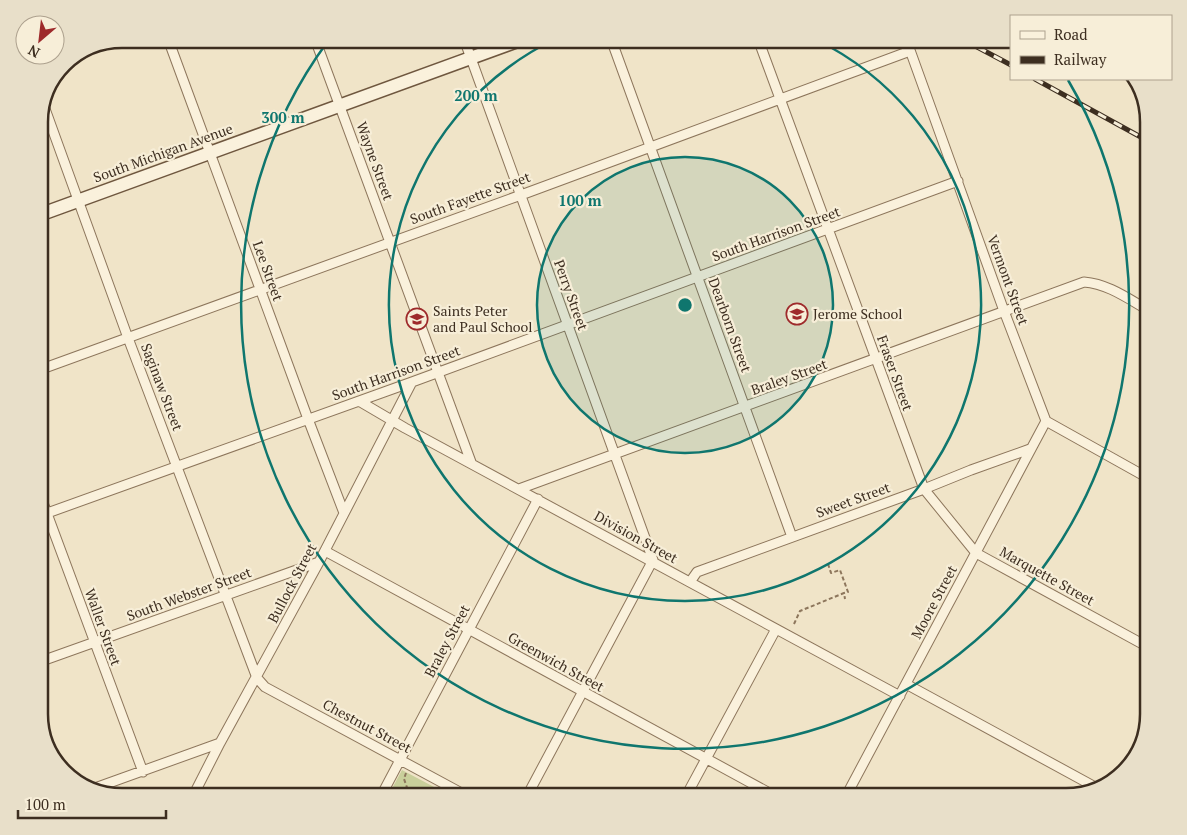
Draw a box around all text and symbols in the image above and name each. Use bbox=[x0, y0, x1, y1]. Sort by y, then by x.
north arrow bbox=[15, 15, 65, 65]
legend bbox=[1010, 15, 1172, 80]
text: Road bbox=[1054, 24, 1087, 44]
text: N bbox=[24, 41, 43, 63]
text: Railway bbox=[1054, 49, 1107, 69]
text: 200 m bbox=[454, 85, 498, 105]
text: 300 m bbox=[261, 107, 305, 127]
street label: South Michigan Avenue bbox=[90, 118, 235, 187]
street label: Wayne Street bbox=[352, 119, 399, 204]
street label: South Fayette Street bbox=[407, 167, 533, 228]
text: 100 m bbox=[558, 190, 602, 210]
street label: South Harrison Street bbox=[709, 201, 843, 266]
street label: Vermont Street bbox=[983, 232, 1034, 328]
street label: Lee Street bbox=[249, 238, 288, 304]
street label: Perry Street bbox=[550, 257, 593, 334]
street label: Dearborn Street bbox=[705, 275, 757, 375]
centre of rings bbox=[676, 296, 694, 314]
place label: Saints Peter and Paul School bbox=[433, 301, 533, 336]
school or university icon: Jerome School bbox=[785, 302, 809, 326]
place label: Jerome School bbox=[813, 304, 902, 323]
school or university icon: Saints Peter and Paul School bbox=[405, 307, 429, 331]
street label: Fraser Street bbox=[873, 332, 918, 414]
street label: Saginaw Street bbox=[137, 340, 188, 434]
street label: South Harrison Street bbox=[329, 340, 463, 405]
street label: Braley Street bbox=[748, 354, 830, 399]
street label: Sweet Street bbox=[813, 477, 893, 522]
street label: Division Street bbox=[591, 506, 682, 568]
street label: Bullock Street bbox=[263, 539, 321, 626]
street label: Marquette Street bbox=[996, 542, 1099, 610]
street label: Moore Street bbox=[906, 561, 961, 642]
street label: South Webster Street bbox=[124, 562, 255, 625]
street label: Waller Street bbox=[81, 586, 126, 669]
street label: Braley Street bbox=[419, 600, 474, 680]
street label: Greenwich Street bbox=[505, 627, 608, 696]
street label: Chestnut Street bbox=[320, 694, 416, 757]
scale bar bbox=[18, 788, 165, 820]
text: 100 m bbox=[25, 794, 66, 814]

